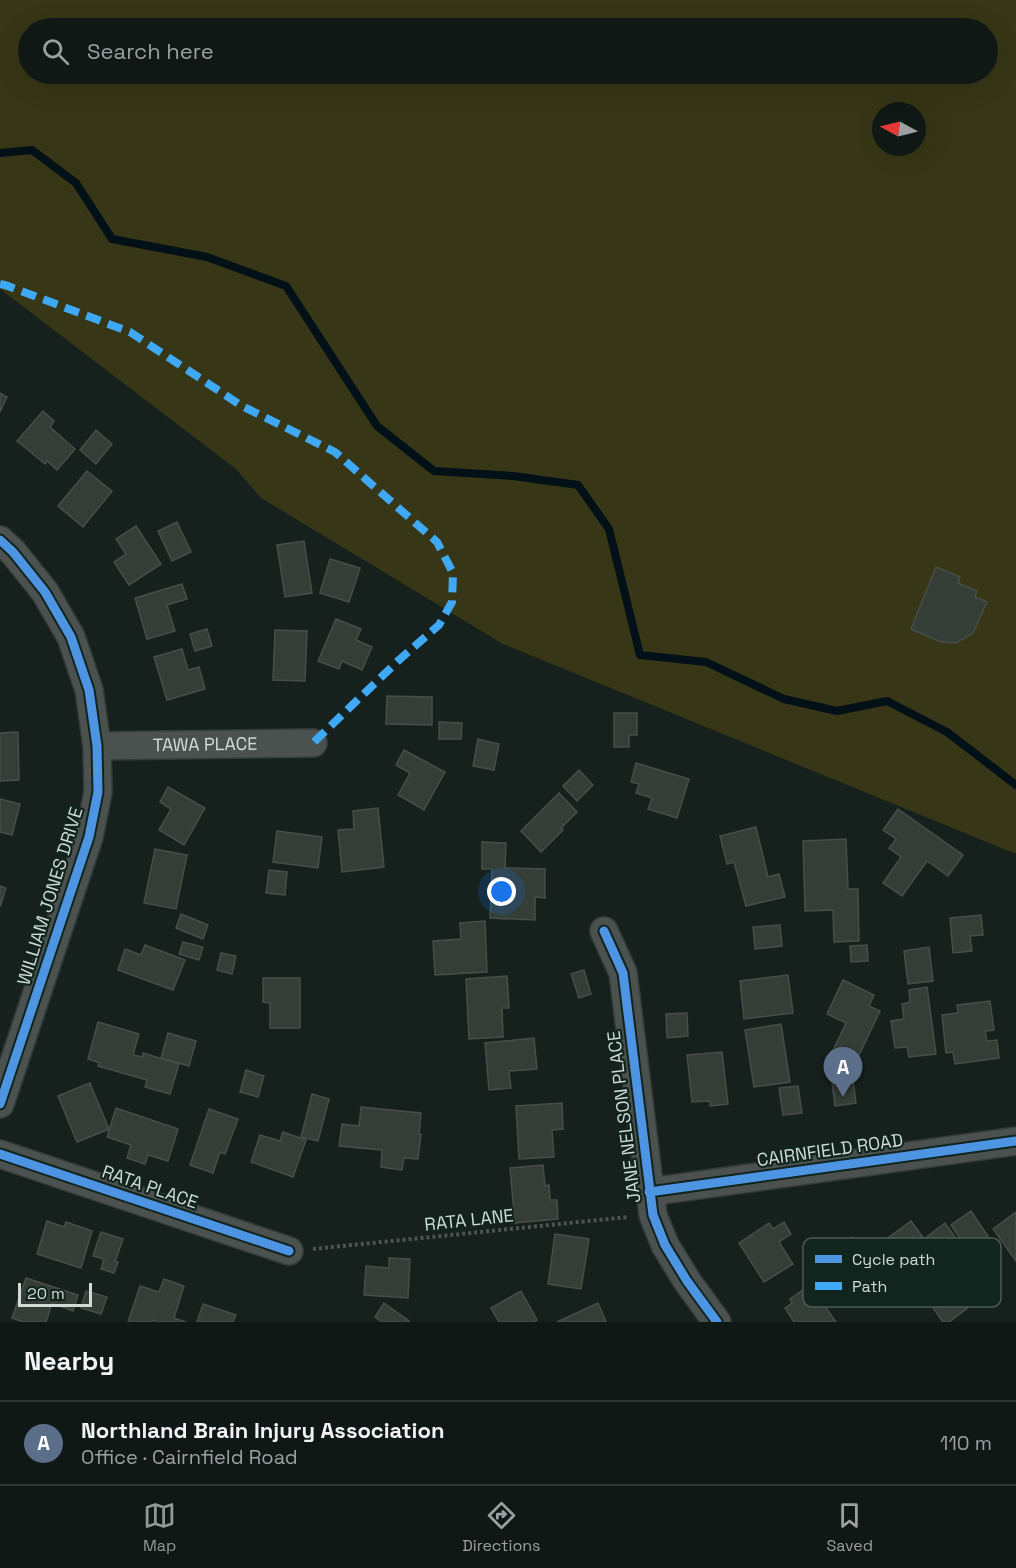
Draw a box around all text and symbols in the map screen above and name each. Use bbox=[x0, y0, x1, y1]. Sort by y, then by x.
search box bbox=[18, 18, 998, 84]
icon: search bbox=[39, 35, 72, 68]
text: Search here bbox=[87, 37, 214, 65]
north arrow bbox=[872, 102, 926, 156]
street label: TAWA PLACE bbox=[152, 732, 257, 756]
street label: WILLIAM JONES DRIVE bbox=[11, 804, 88, 988]
your location bbox=[487, 877, 516, 906]
street label: JANE NELSON PLACE bbox=[602, 1030, 645, 1204]
pin: A bbox=[824, 1048, 862, 1097]
street label: CAIRNFIELD ROAD bbox=[755, 1128, 905, 1171]
street label: RATA PLACE bbox=[99, 1159, 201, 1214]
street label: RATA LANE bbox=[423, 1203, 515, 1236]
legend bbox=[803, 1238, 1001, 1307]
text: Cycle path bbox=[852, 1249, 935, 1270]
text: Path bbox=[852, 1276, 887, 1297]
scale bar bbox=[18, 1280, 92, 1308]
text: 20 m bbox=[27, 1283, 65, 1304]
text: Nearby bbox=[24, 1344, 114, 1378]
text: Northland Brain Injury Association bbox=[81, 1416, 444, 1444]
text: A bbox=[37, 1430, 50, 1456]
text: 110 m bbox=[940, 1430, 992, 1456]
text: Office · Cairnfield Road bbox=[81, 1444, 298, 1470]
tab: Map bbox=[143, 1499, 176, 1556]
tab: Directions bbox=[462, 1499, 541, 1556]
tab: Saved bbox=[826, 1499, 873, 1556]

